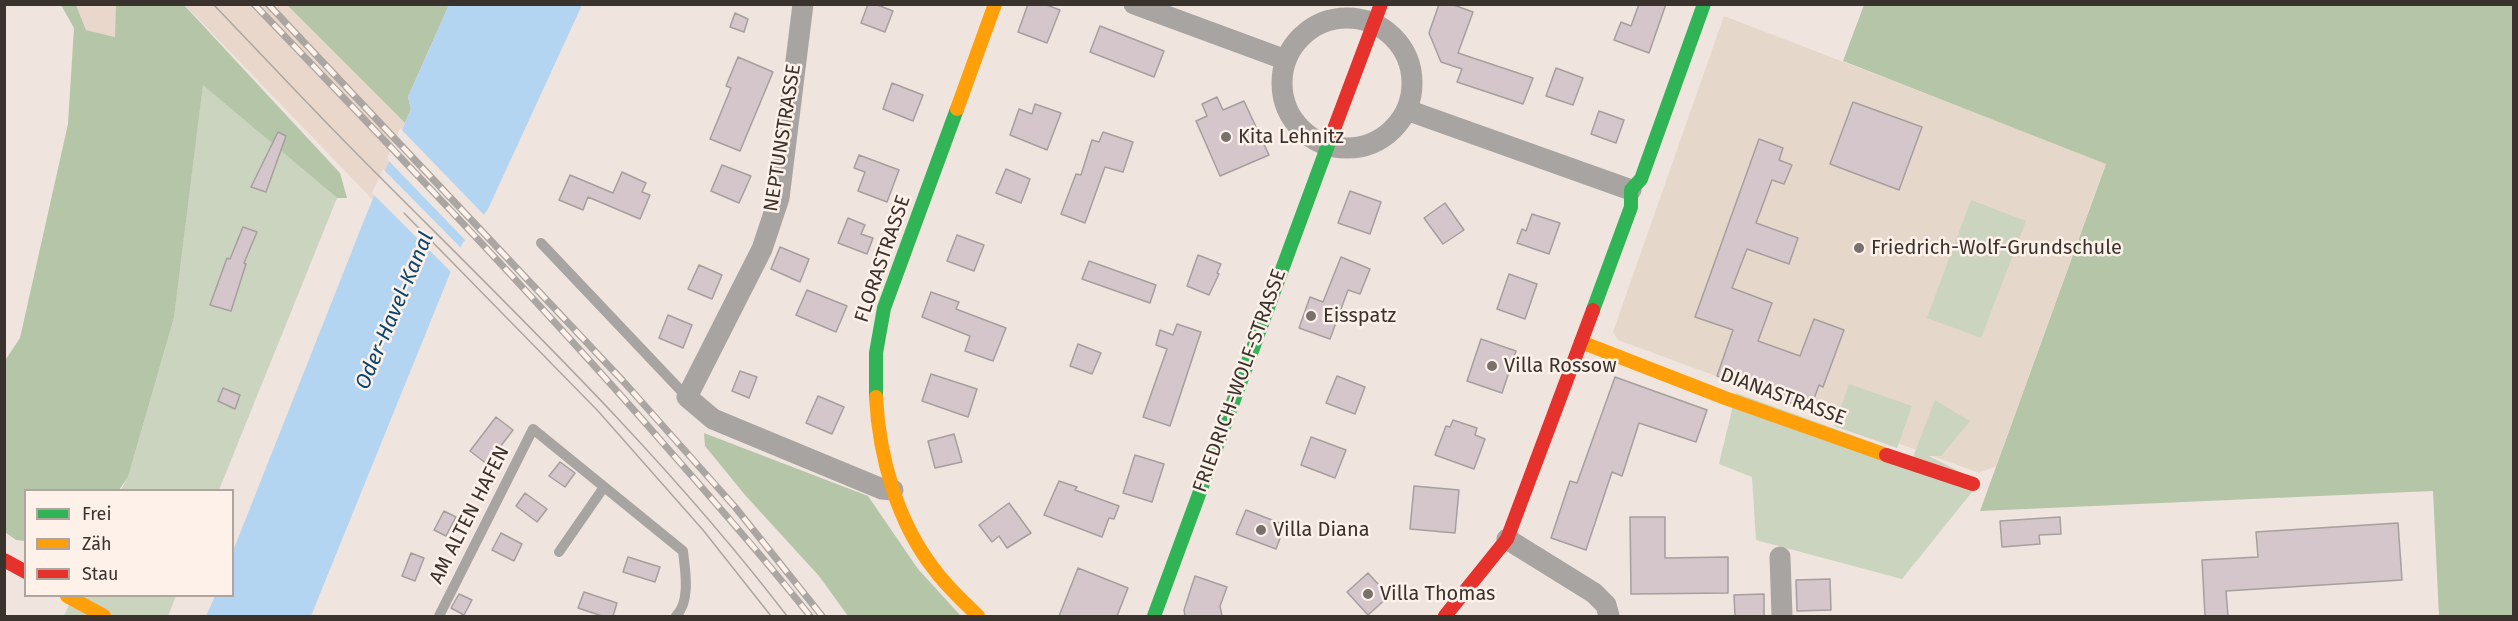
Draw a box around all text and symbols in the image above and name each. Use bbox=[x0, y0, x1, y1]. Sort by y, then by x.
street label: NEPTUNSTRASSE bbox=[759, 62, 807, 214]
place label: Kita Lehnitz bbox=[1238, 125, 1344, 149]
marker: Kita Lehnitz bbox=[1219, 130, 1233, 144]
street label: FLORASTRASSE bbox=[850, 192, 916, 326]
water label: Oder-Havel-Kanal bbox=[350, 229, 440, 393]
place label: Friedrich-Wolf-Grundschule bbox=[1871, 236, 2122, 260]
marker: Friedrich-Wolf-Grundschule bbox=[1852, 241, 1866, 255]
street label: FRIEDRICH-WOLF-STRASSE bbox=[1188, 266, 1292, 496]
place label: Eisspatz bbox=[1323, 304, 1396, 328]
marker: Eisspatz bbox=[1304, 309, 1318, 323]
place label: Villa Rossow bbox=[1504, 354, 1617, 378]
marker: Villa Rossow bbox=[1485, 359, 1499, 373]
street label: DIANASTRASSE bbox=[1717, 363, 1849, 431]
street label: AM ALTEN HAFEN bbox=[425, 442, 515, 588]
legend bbox=[24, 489, 234, 597]
text: Frei bbox=[82, 503, 112, 525]
place label: Villa Diana bbox=[1273, 518, 1370, 542]
marker: Villa Diana bbox=[1254, 523, 1268, 537]
text: Zäh bbox=[82, 533, 111, 555]
text: Stau bbox=[82, 563, 118, 585]
place label: Villa Thomas bbox=[1380, 582, 1495, 606]
marker: Villa Thomas bbox=[1361, 587, 1375, 601]

